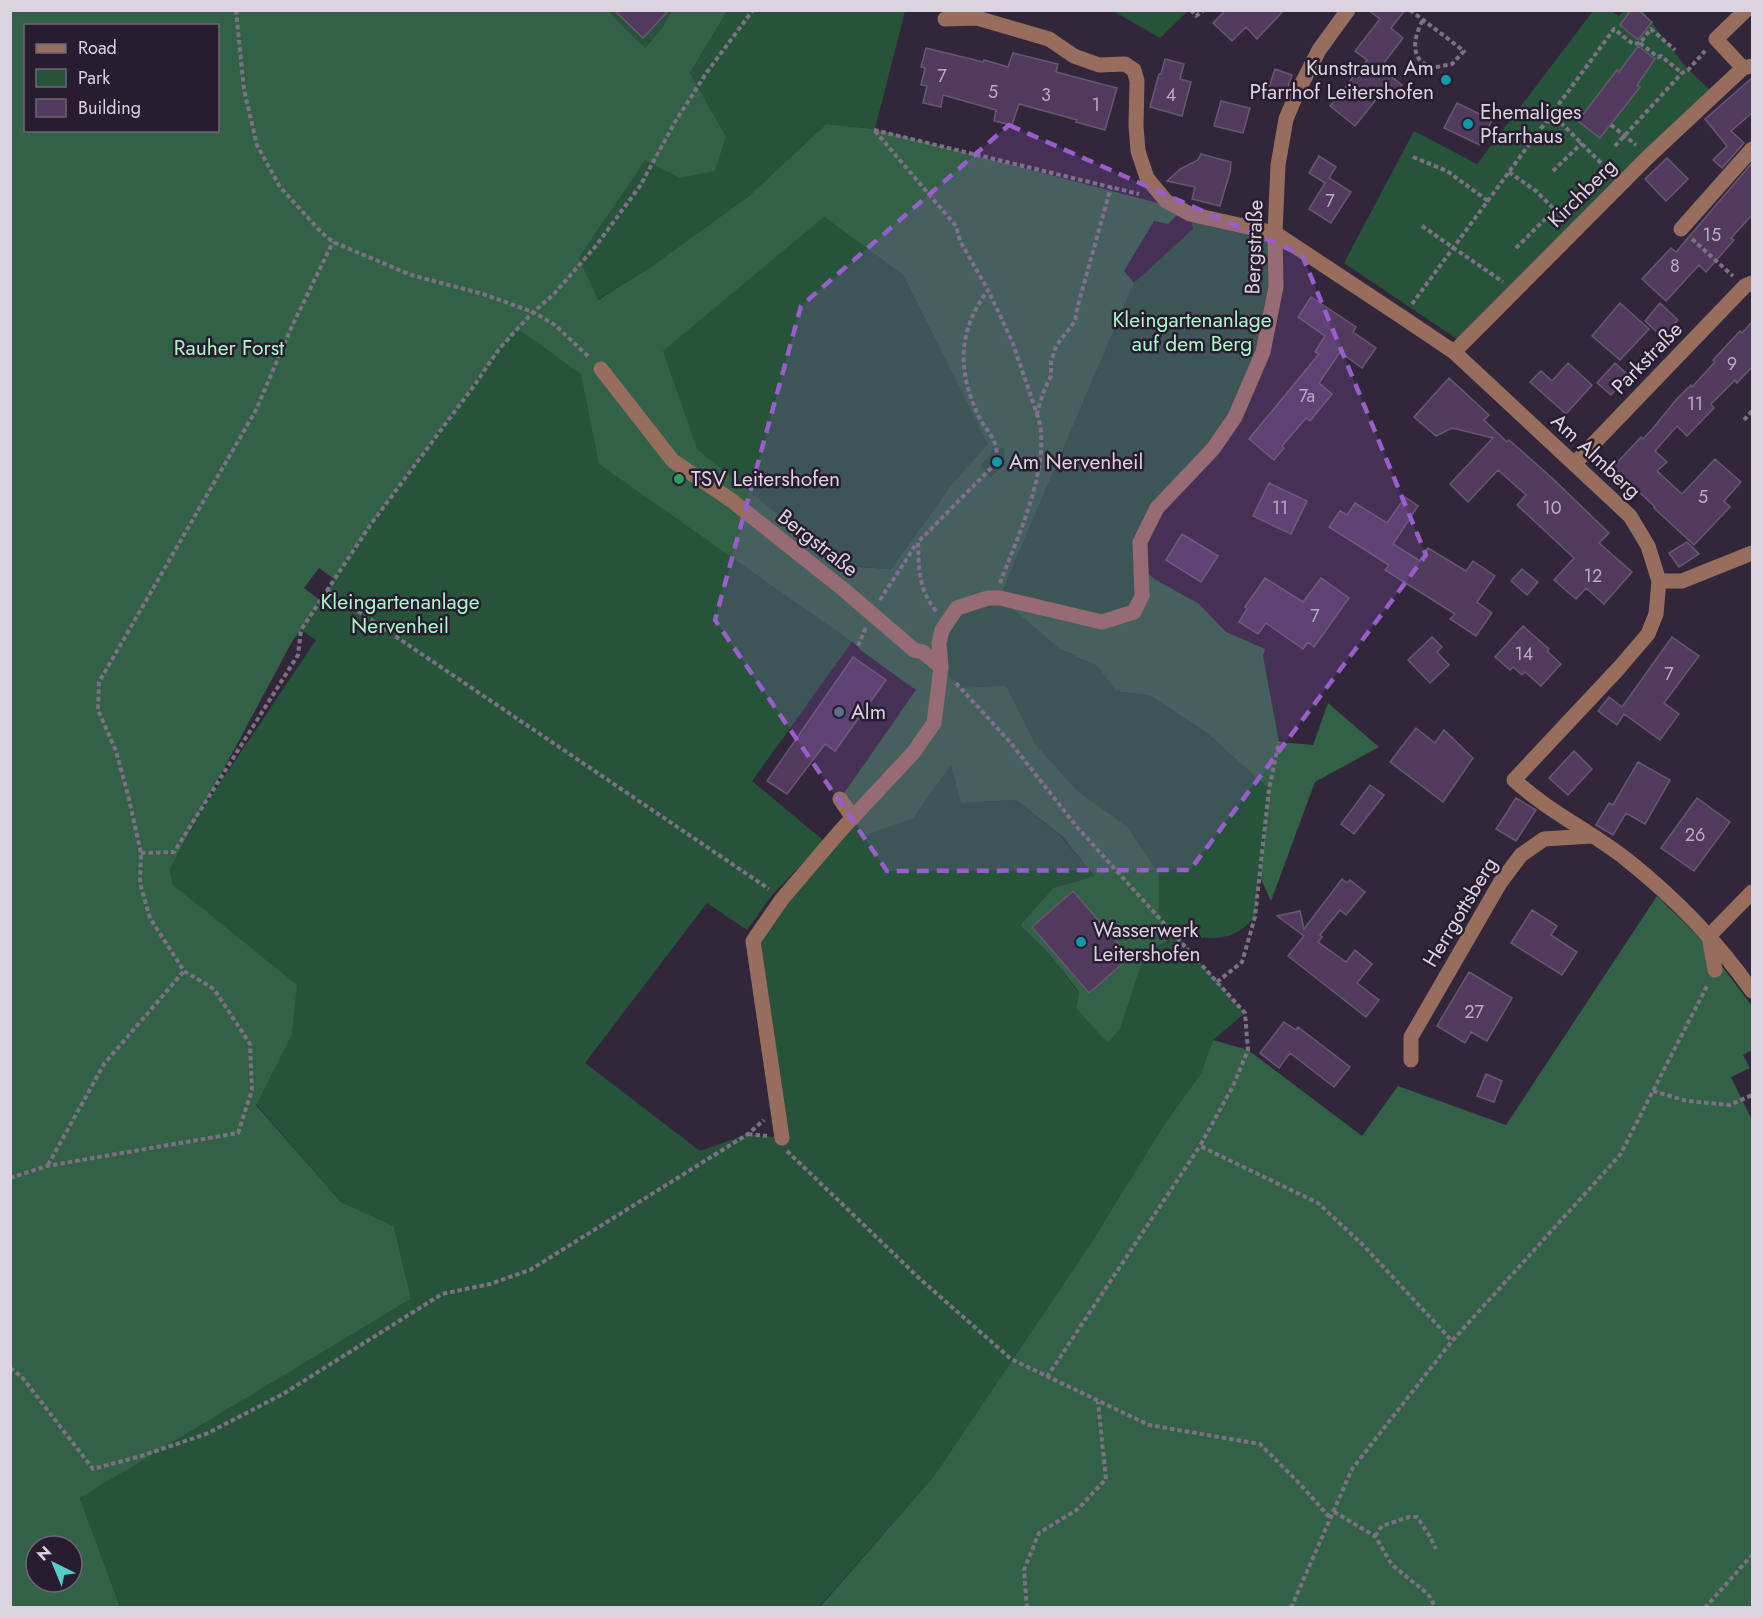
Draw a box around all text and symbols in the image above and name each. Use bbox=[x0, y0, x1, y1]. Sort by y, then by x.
legend bbox=[24, 24, 219, 132]
text: Road bbox=[78, 35, 117, 61]
place label: Kunstraum Am Pfarrhof Leitershofen bbox=[1250, 53, 1434, 107]
house number: 7 bbox=[937, 63, 947, 89]
text: Park bbox=[78, 65, 110, 91]
marker: Kunstraum Am Pfarrhof Leitershofen bbox=[1439, 73, 1453, 87]
house number: 5 bbox=[988, 79, 998, 105]
house number: 3 bbox=[1041, 82, 1051, 108]
house number: 4 bbox=[1166, 82, 1176, 108]
house number: 1 bbox=[1092, 92, 1100, 118]
text: Building bbox=[78, 95, 141, 121]
place label: Ehemaliges Pfarrhaus bbox=[1480, 97, 1581, 151]
marker: Ehemaliges Pfarrhaus bbox=[1461, 117, 1475, 131]
street label: Kirchberg bbox=[1541, 152, 1623, 234]
house number: 7 bbox=[1325, 188, 1335, 214]
street label: Bergstraße bbox=[1237, 199, 1271, 295]
house number: 15 bbox=[1703, 222, 1721, 248]
house number: 8 bbox=[1670, 253, 1680, 279]
park label: Kleingartenanlage auf dem Berg bbox=[1113, 305, 1272, 359]
street label: Parkstraße bbox=[1605, 315, 1689, 401]
park label: Rauher Forst bbox=[174, 333, 284, 363]
house number: 9 bbox=[1727, 351, 1737, 377]
house number: 7a bbox=[1299, 383, 1315, 409]
house number: 11 bbox=[1687, 391, 1703, 417]
street label: Am Almberg bbox=[1544, 406, 1648, 506]
place label: Am Nervenheil bbox=[1009, 447, 1143, 477]
marker: Am Nervenheil bbox=[990, 455, 1004, 469]
place label: TSV Leitershofen bbox=[691, 464, 840, 494]
marker: TSV Leitershofen bbox=[672, 472, 686, 486]
house number: 5 bbox=[1698, 484, 1708, 510]
house number: 11 bbox=[1272, 495, 1288, 521]
house number: 10 bbox=[1543, 495, 1562, 521]
street label: Bergstraße bbox=[771, 502, 865, 584]
house number: 12 bbox=[1584, 563, 1602, 589]
park label: Kleingartenanlage Nervenheil bbox=[321, 587, 480, 641]
house number: 7 bbox=[1310, 603, 1320, 629]
house number: 14 bbox=[1515, 641, 1533, 667]
house number: 7 bbox=[1664, 661, 1674, 687]
place label: Alm bbox=[851, 697, 886, 727]
marker: Alm bbox=[832, 705, 846, 719]
house number: 26 bbox=[1685, 822, 1705, 848]
street label: Herrgottsberg bbox=[1415, 851, 1505, 973]
place label: Wasserwerk Leitershofen bbox=[1093, 915, 1201, 969]
marker: Wasserwerk Leitershofen bbox=[1074, 935, 1088, 949]
house number: 27 bbox=[1464, 999, 1484, 1025]
north arrow bbox=[24, 1534, 84, 1594]
text: N bbox=[32, 1541, 57, 1566]

